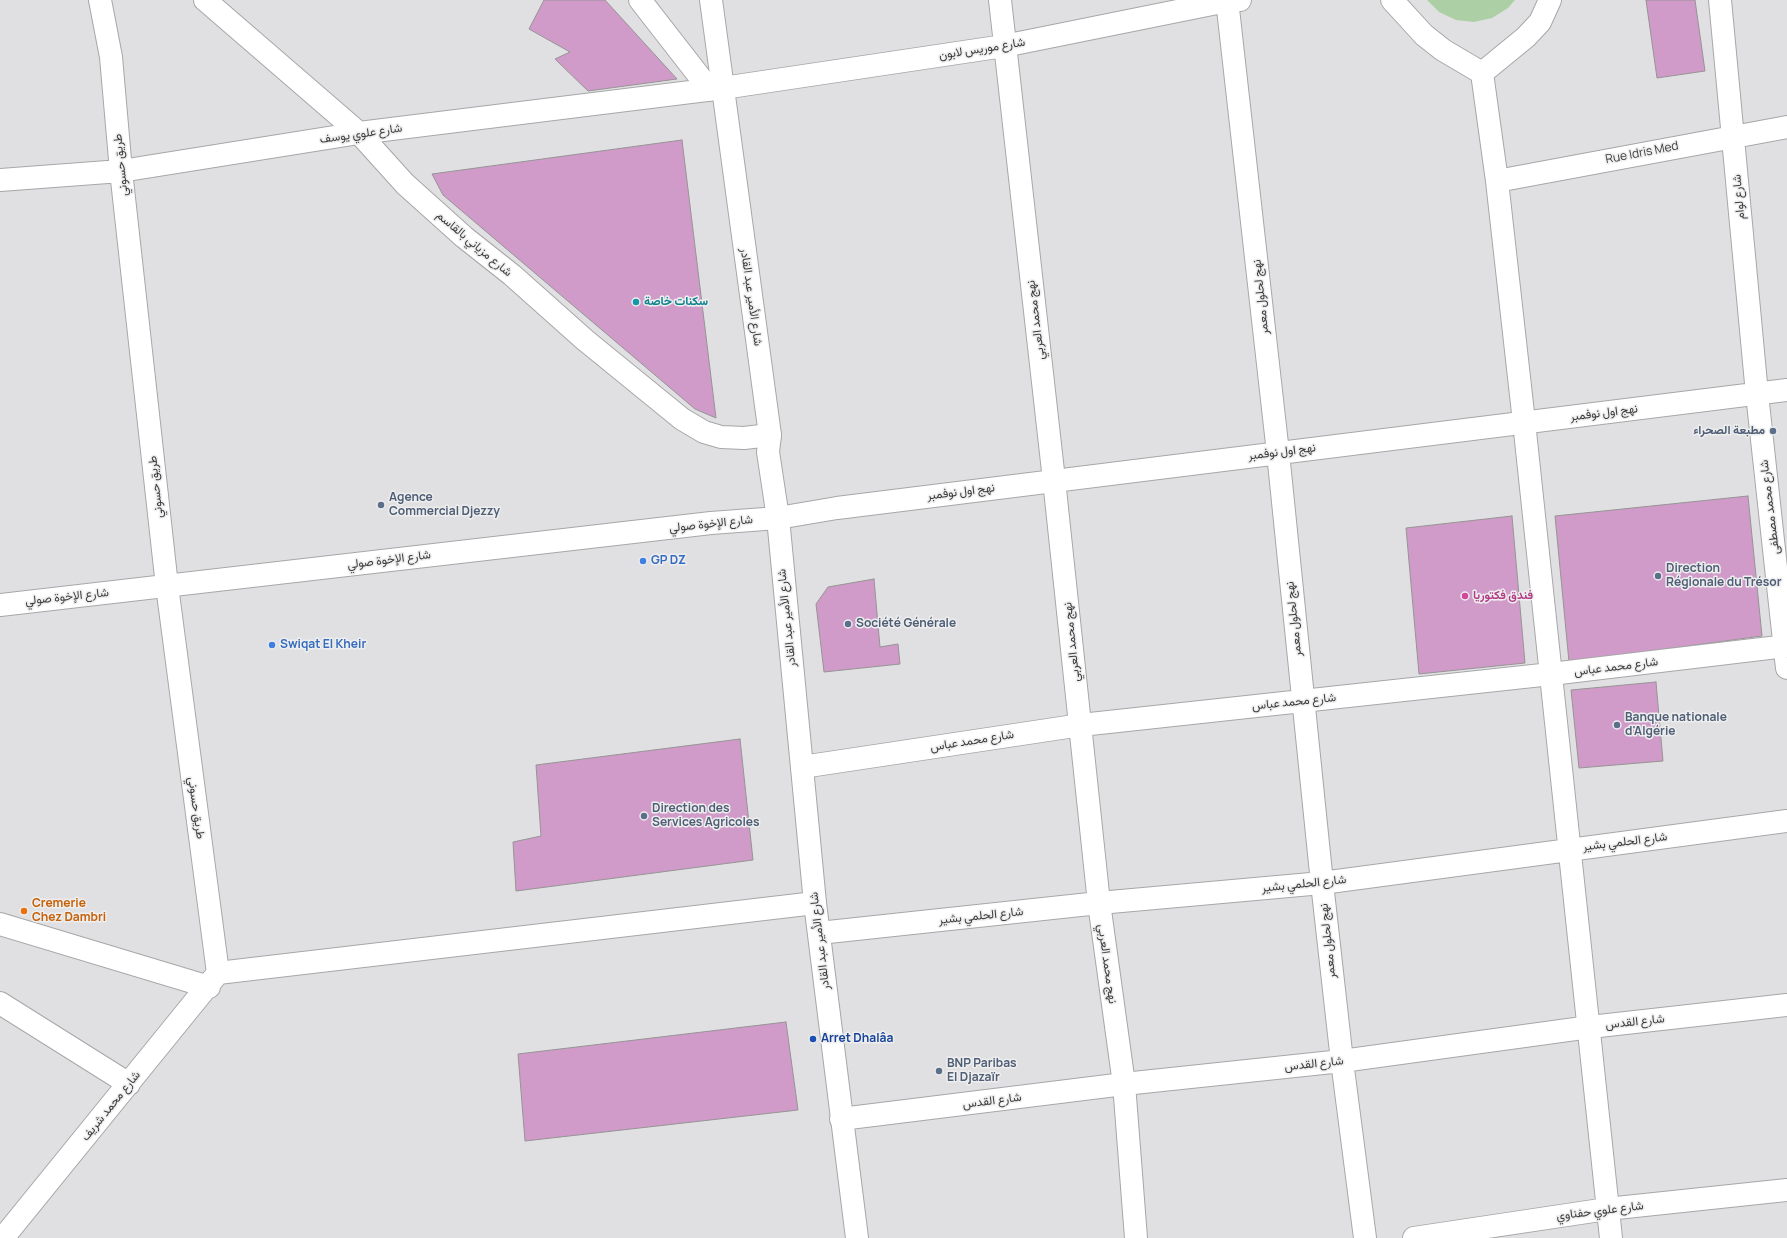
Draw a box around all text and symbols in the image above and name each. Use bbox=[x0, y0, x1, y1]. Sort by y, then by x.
street label: شارع موريس لابون bbox=[938, 35, 1026, 63]
street label: شارع علوي يوسف bbox=[319, 121, 403, 147]
street label: طريق حسوني bbox=[111, 133, 131, 197]
street label: Rue Idris Med bbox=[1604, 139, 1680, 167]
street label: شارع لوام bbox=[1730, 174, 1748, 220]
street label: شارع مزياني بالقاسم bbox=[433, 208, 515, 280]
street label: شارع الأمير عبد القادر bbox=[737, 247, 765, 347]
street label: نهج لحلول معمر bbox=[1250, 259, 1272, 335]
street label: نهج محمد العربي bbox=[1024, 279, 1048, 361]
place label: سكنات خاصة bbox=[644, 295, 708, 309]
marker: سكنات خاصة bbox=[631, 297, 641, 307]
street label: نهج اول نوفمبر bbox=[1569, 402, 1639, 424]
place label: مطبعة الصحراء bbox=[1693, 424, 1765, 438]
marker: مطبعة الصحراء bbox=[1768, 426, 1778, 436]
street label: نهج اول نوفمبر bbox=[1247, 441, 1317, 463]
street label: طريق حسوني bbox=[146, 455, 166, 519]
street label: شارع محمد مصطفى bbox=[1757, 459, 1783, 555]
street label: نهج اول نوفمبر bbox=[926, 481, 996, 503]
place label: Agence Commercial Djezzy bbox=[389, 491, 500, 519]
marker: Agence Commercial Djezzy bbox=[376, 500, 386, 510]
street label: شارع الإخوة صولي bbox=[668, 512, 754, 536]
street label: شارع الإخوة صولي bbox=[346, 548, 432, 572]
place label: GP DZ bbox=[651, 554, 686, 568]
marker: GP DZ bbox=[638, 556, 648, 566]
place label: Direction Régionale du Trésor bbox=[1666, 562, 1781, 590]
street label: شارع الأمير عبد القادر bbox=[775, 568, 799, 668]
marker: Direction Régionale du Trésor bbox=[1653, 571, 1663, 581]
street label: نهج لحلول معمر bbox=[1283, 581, 1305, 657]
street label: شارع الإخوة صولي bbox=[24, 585, 110, 609]
place label: فندق فكتوريا bbox=[1473, 589, 1533, 603]
marker: فندق فكتوريا bbox=[1460, 591, 1470, 601]
street label: نهج محمد العربي bbox=[1061, 601, 1083, 683]
place label: Société Générale bbox=[856, 617, 956, 631]
marker: Société Générale bbox=[843, 619, 853, 629]
place label: Swiqat El Kheir bbox=[280, 638, 366, 652]
marker: Swiqat El Kheir bbox=[267, 640, 277, 650]
street label: شارع محمد عباس bbox=[1573, 655, 1659, 679]
street label: شارع محمد عباس bbox=[1251, 690, 1337, 714]
place label: Banque nationale d'Algérie bbox=[1625, 711, 1727, 739]
marker: Banque nationale d'Algérie bbox=[1612, 720, 1622, 730]
street label: شارع محمد عباس bbox=[929, 727, 1015, 755]
street label: طريق حسوني bbox=[185, 776, 207, 840]
place label: Direction des Services Agricoles bbox=[652, 802, 760, 830]
marker: Direction des Services Agricoles bbox=[639, 811, 649, 821]
street label: شارع الحلمي بشير bbox=[1582, 830, 1668, 854]
street label: شارع الحلمي بشير bbox=[1261, 872, 1347, 896]
street label: شارع الأمير عبد القادر bbox=[807, 891, 833, 991]
place label: Cremerie Chez Dambri bbox=[32, 897, 106, 925]
street label: نهج لحلول معمر bbox=[1317, 903, 1339, 979]
street label: شارع الحلمي بشير bbox=[938, 904, 1024, 928]
marker: Cremerie Chez Dambri bbox=[19, 906, 29, 916]
street label: نهج محمد العربي bbox=[1094, 923, 1120, 1005]
street label: شارع القدس bbox=[1605, 1012, 1665, 1032]
place label: Arret Dhalâa bbox=[821, 1032, 893, 1046]
marker: Arret Dhalâa bbox=[808, 1034, 818, 1044]
street label: شارع القدس bbox=[1284, 1054, 1344, 1074]
place label: BNP Paribas El Djazaïr bbox=[947, 1057, 1017, 1085]
marker: BNP Paribas El Djazaïr bbox=[934, 1066, 944, 1076]
street label: شارع محمد شريف bbox=[78, 1068, 144, 1144]
street label: شارع القدس bbox=[962, 1090, 1022, 1112]
street label: شارع علوي حفناوي bbox=[1556, 1199, 1644, 1223]

